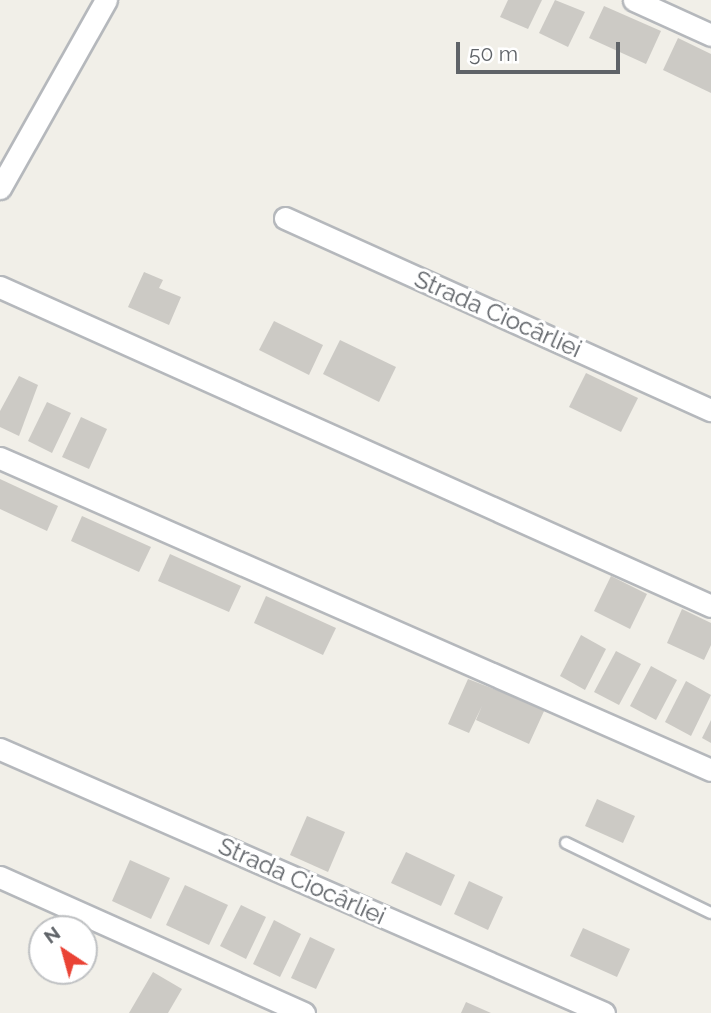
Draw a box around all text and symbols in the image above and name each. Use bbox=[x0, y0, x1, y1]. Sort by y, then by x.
scale bar bbox=[459, 28, 624, 72]
text: 50 m bbox=[469, 41, 518, 66]
street label: Strada Ciocârliei bbox=[410, 264, 586, 364]
street label: Strada Ciocârliei bbox=[214, 831, 390, 931]
north arrow bbox=[28, 915, 98, 985]
text: N bbox=[40, 921, 64, 948]

